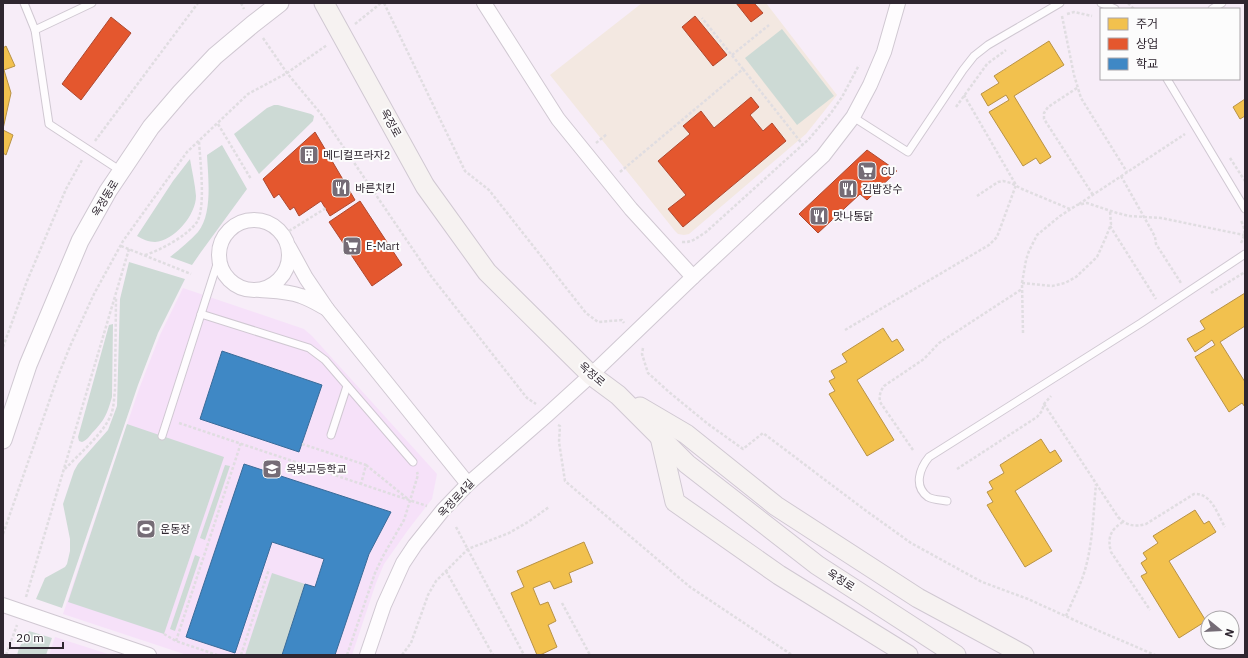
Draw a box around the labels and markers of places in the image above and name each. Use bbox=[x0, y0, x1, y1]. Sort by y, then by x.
building icon: 메디컬프라자2 bbox=[298, 144, 320, 166]
place label: 메디컬프라자2 bbox=[323, 148, 390, 162]
supermarket icon: CU bbox=[856, 160, 878, 182]
place label: CU bbox=[881, 164, 895, 178]
restaurant icon: 바른치킨 bbox=[330, 177, 352, 199]
restaurant icon: 김밥장수 bbox=[837, 178, 859, 200]
place label: 바른치킨 bbox=[355, 181, 395, 195]
place label: 김밥장수 bbox=[862, 182, 902, 196]
restaurant icon: 맛나통닭 bbox=[808, 205, 830, 227]
place label: 맛나통닭 bbox=[833, 209, 873, 223]
supermarket icon: E-Mart bbox=[341, 235, 363, 257]
place label: E-Mart bbox=[366, 239, 400, 253]
school or university icon: 옥빛고등학교 bbox=[261, 458, 283, 480]
place label: 옥빛고등학교 bbox=[286, 462, 347, 476]
sports icon: 운동장 bbox=[135, 518, 157, 540]
place label: 운동장 bbox=[160, 522, 190, 536]

